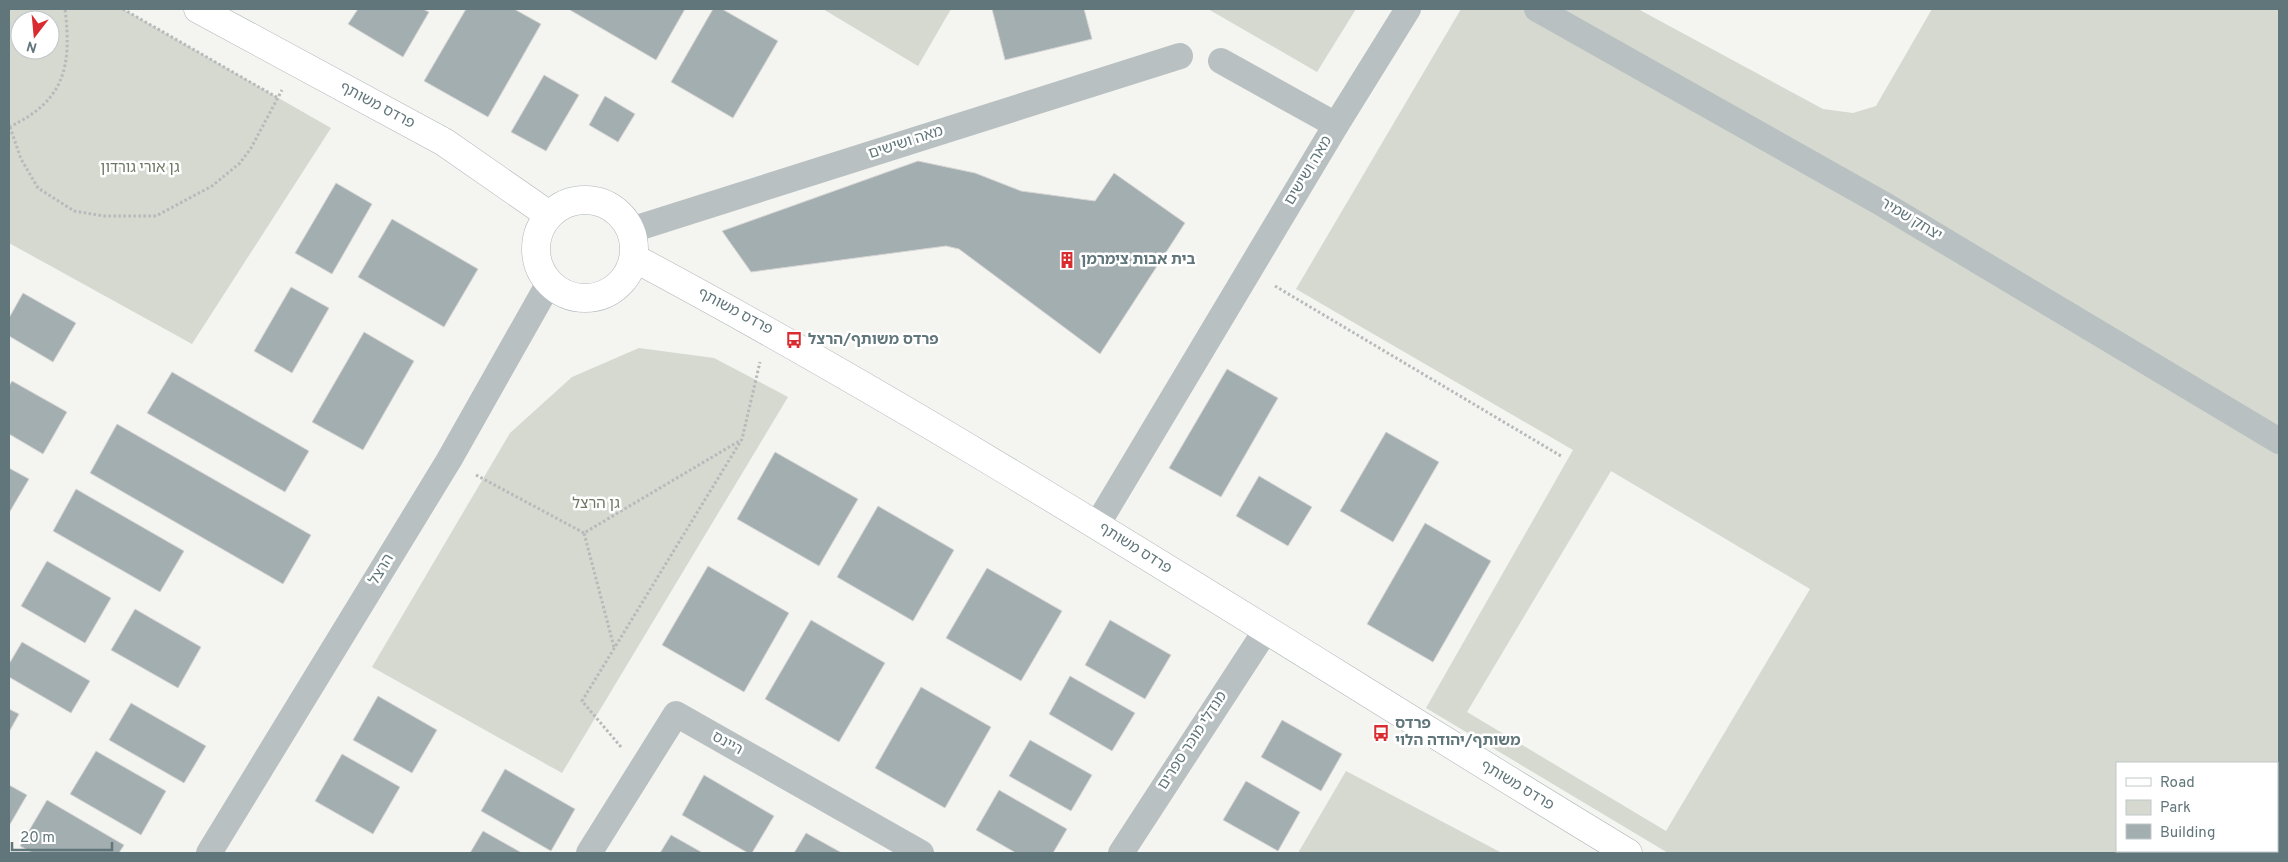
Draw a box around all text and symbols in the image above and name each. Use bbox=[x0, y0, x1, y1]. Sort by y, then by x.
north arrow bbox=[10, 10, 60, 60]
text: N bbox=[25, 36, 39, 56]
street label: פרדס משותף bbox=[336, 78, 418, 134]
street label: מאה ושישים bbox=[866, 122, 946, 164]
street label: מאה ושישים bbox=[1281, 133, 1337, 209]
park label: גן אורי גורדון bbox=[100, 159, 180, 178]
street label: יצחק שמיר bbox=[1877, 194, 1945, 246]
building icon: בית אבות צימרמן bbox=[1057, 250, 1077, 270]
place label: בית אבות צימרמן bbox=[1081, 251, 1196, 270]
street label: פרדס משותף bbox=[694, 284, 776, 340]
bus stop icon: פרדס משותף/הרצל bbox=[784, 330, 804, 350]
place label: פרדס משותף/הרצל bbox=[808, 331, 939, 350]
park label: גן הרצל bbox=[572, 495, 620, 514]
street label: פרדס משותף bbox=[1095, 519, 1175, 579]
street label: הרצל bbox=[365, 551, 399, 589]
street label: מנדלי מוכר ספרים bbox=[1154, 688, 1232, 794]
place label: פרדס משותף/יהודה הלוי bbox=[1395, 715, 1521, 751]
bus stop icon: פרדס משותף/יהודה הלוי bbox=[1371, 723, 1391, 743]
street label: ריינס bbox=[708, 728, 746, 760]
street label: פרדס משותף bbox=[1477, 757, 1557, 815]
legend bbox=[2116, 762, 2278, 852]
text: Road bbox=[2160, 774, 2195, 793]
text: Park bbox=[2160, 799, 2191, 818]
scale bar bbox=[12, 820, 112, 852]
text: Building bbox=[2160, 824, 2215, 843]
text: 20 m bbox=[20, 829, 55, 848]

